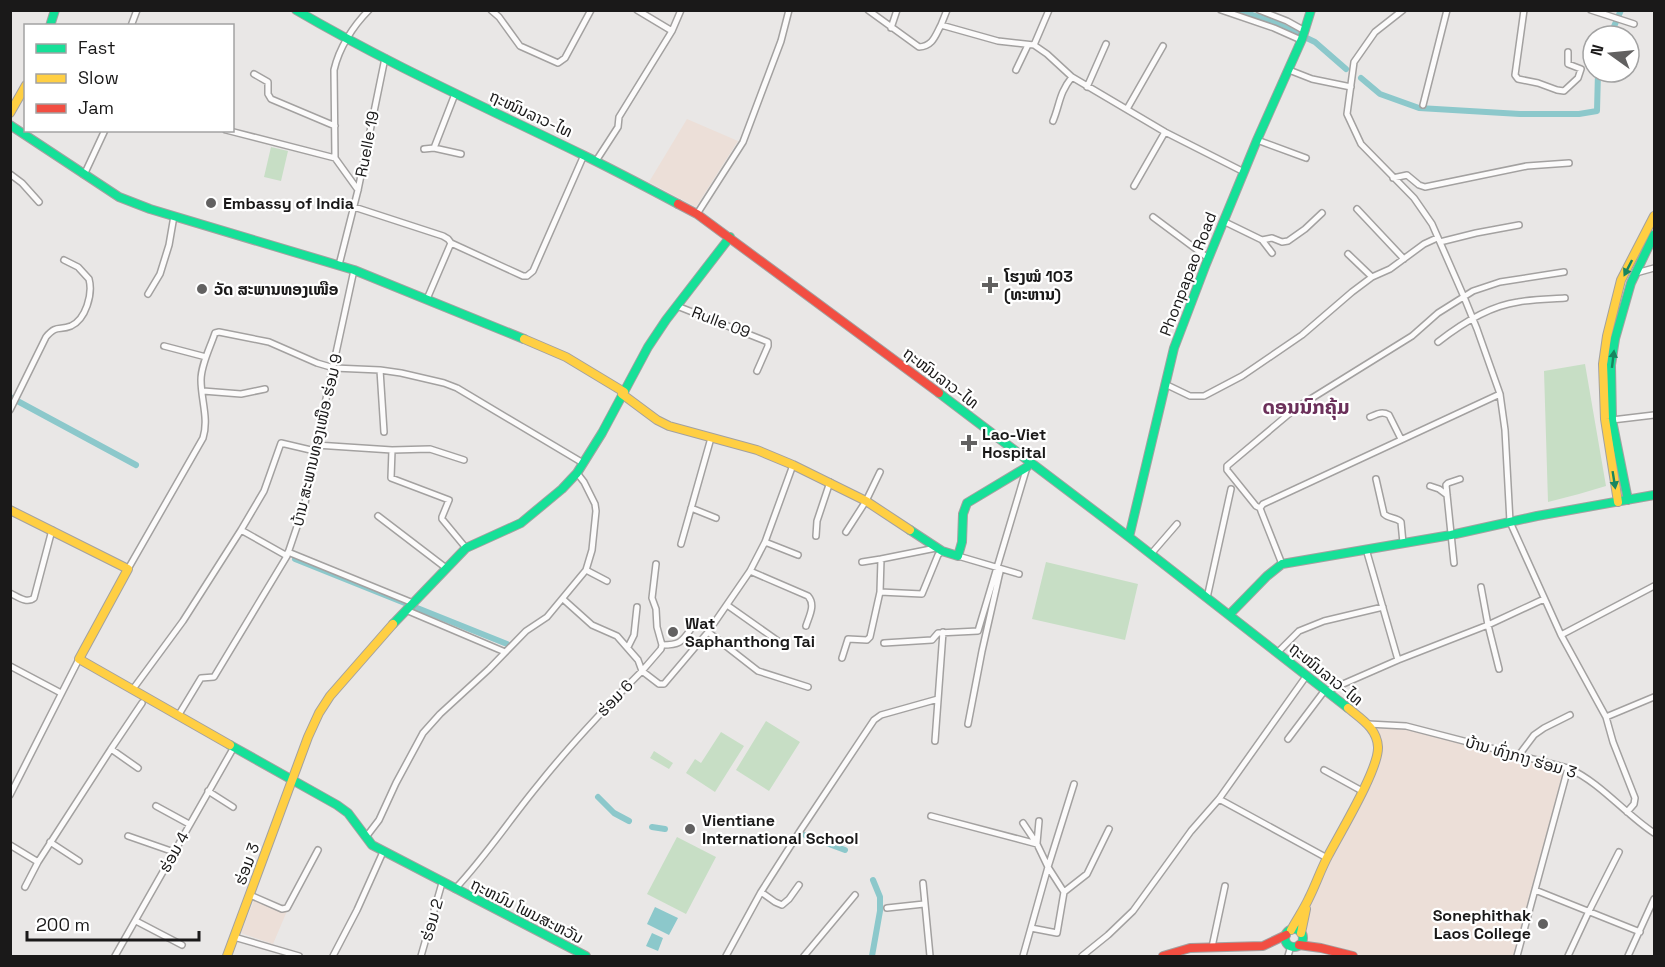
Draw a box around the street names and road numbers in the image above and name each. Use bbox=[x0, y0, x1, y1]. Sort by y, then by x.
street label: ຖະໜົນລາວ-ໄທ bbox=[486, 86, 576, 142]
street label: Ruelle 19 bbox=[350, 109, 384, 179]
street label: Phonpapao Road bbox=[1155, 209, 1221, 339]
street label: Rulle 09 bbox=[689, 301, 753, 343]
street label: ຖະໜົນລາວ-ໄທ bbox=[899, 343, 983, 413]
street label: ບ້ານ ສະພານທອງເໜືອ ຮ່ອມ 9 bbox=[287, 352, 347, 528]
street label: ຖະໜົນລາວ-ໄທ bbox=[1284, 638, 1368, 710]
street label: ຮ່ອມ 6 bbox=[592, 675, 638, 721]
street label: ບ້ານ ທົ່ງກາງ ຮ່ອມ 3 bbox=[1463, 730, 1579, 783]
street label: ຮ່ອມ 4 bbox=[154, 828, 194, 876]
street label: ຮ່ອມ 3 bbox=[230, 840, 264, 888]
street label: ຖະຫນົນ ໂພນສະຫວັນ bbox=[467, 873, 587, 949]
street label: ຮ່ອມ 2 bbox=[416, 896, 448, 944]

